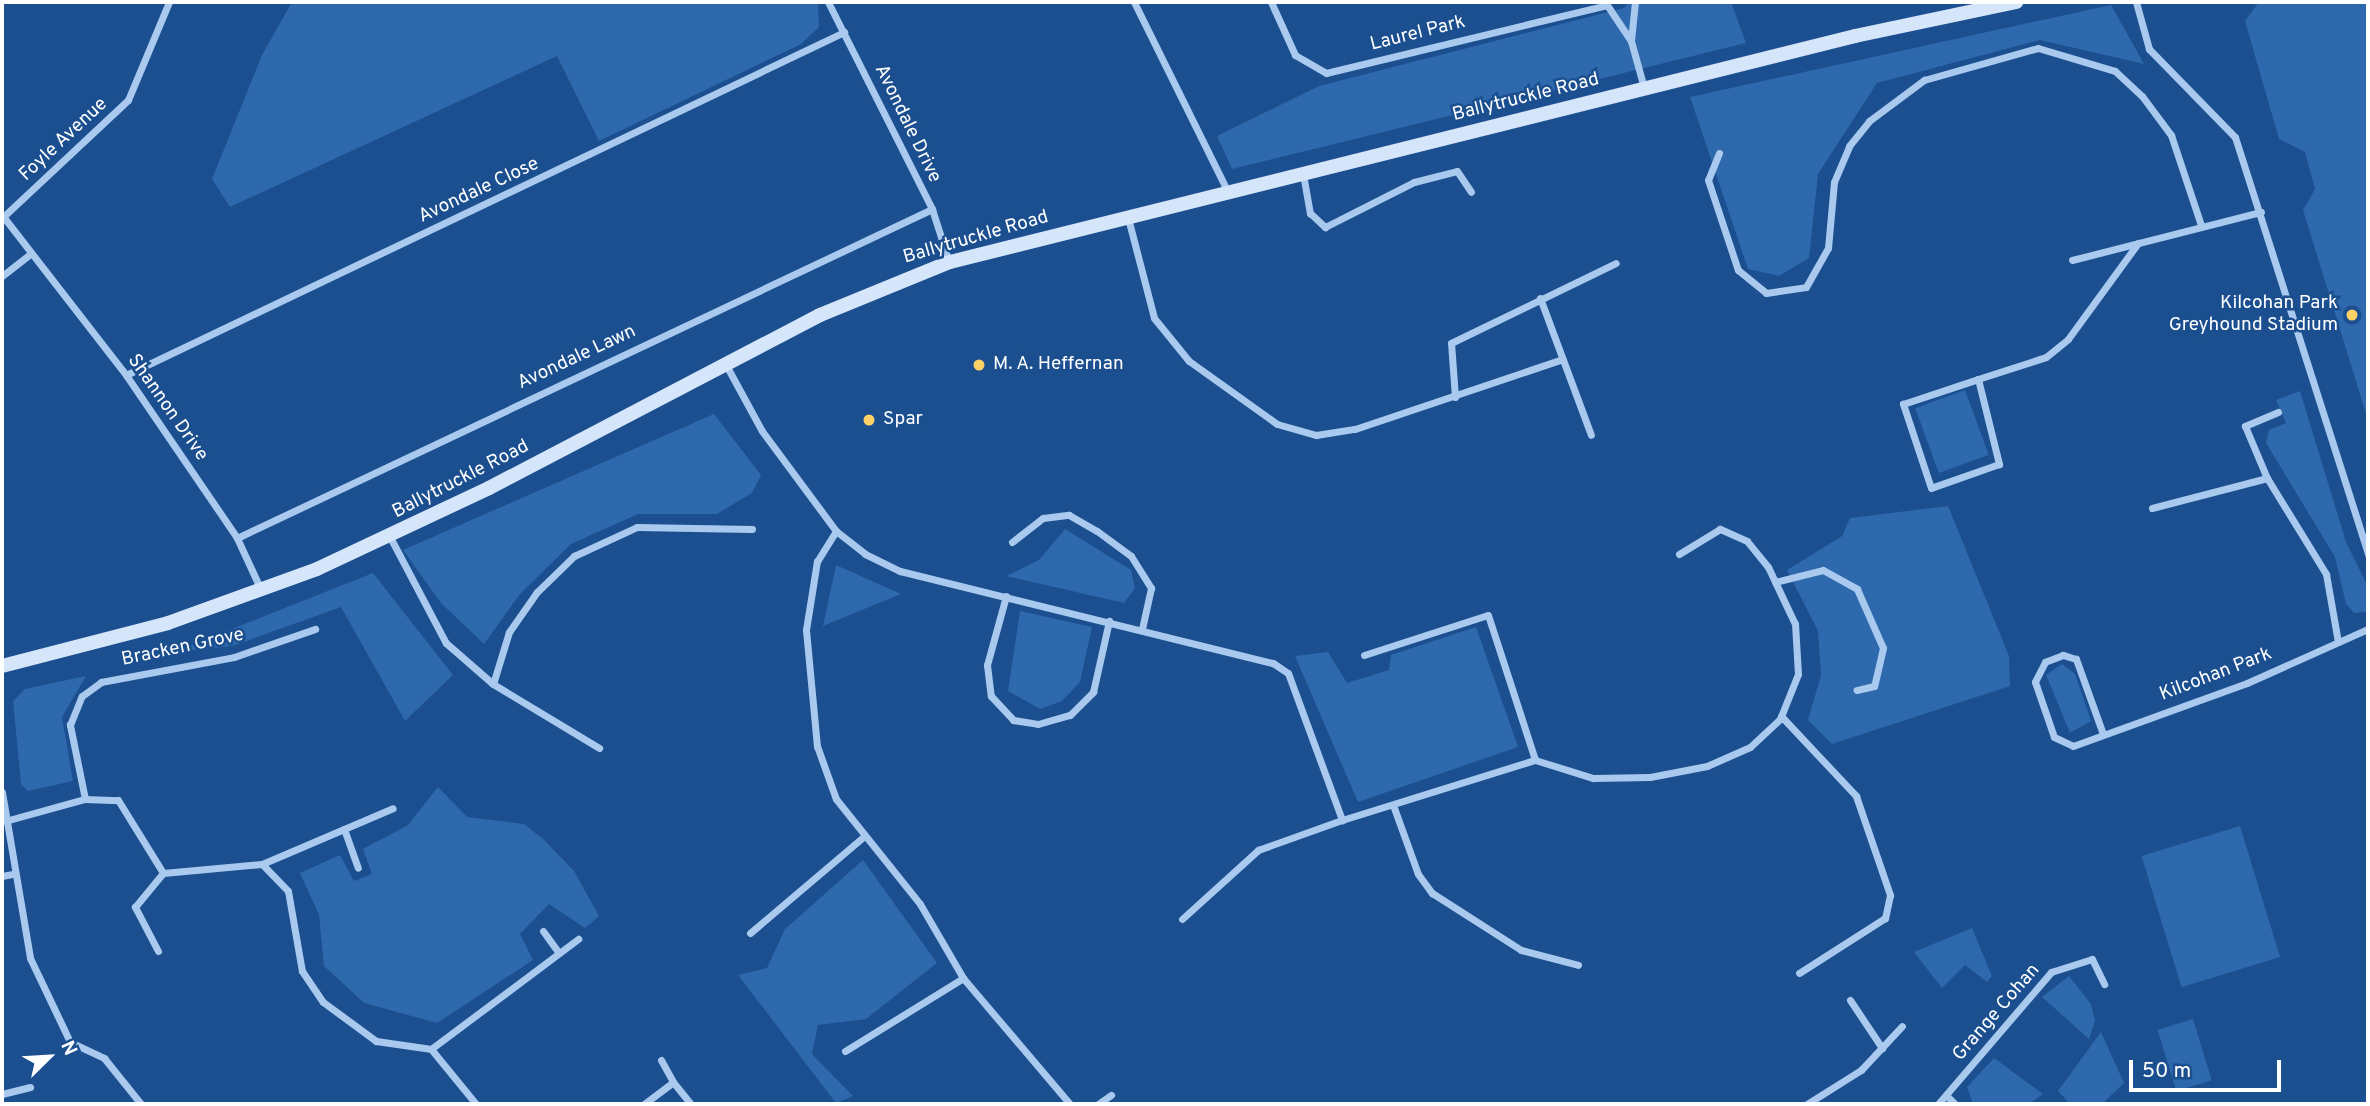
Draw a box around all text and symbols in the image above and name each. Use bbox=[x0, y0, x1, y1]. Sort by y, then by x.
street label: Laurel Park bbox=[1368, 11, 1468, 57]
street label: Avondale Drive bbox=[869, 61, 945, 187]
street label: Ballytruckle Road bbox=[1450, 69, 1602, 127]
street label: Foyle Avenue bbox=[15, 93, 113, 187]
street label: Avondale Close bbox=[415, 153, 543, 229]
street label: Ballytruckle Road bbox=[901, 206, 1051, 270]
place label: Kilcohan Park Greyhound Stadium bbox=[2169, 293, 2338, 337]
marker: Kilcohan Park Greyhound Stadium bbox=[2344, 307, 2360, 323]
street label: Avondale Lawn bbox=[514, 321, 640, 395]
street label: Shannon Drive bbox=[122, 350, 212, 466]
place label: M. A. Heffernan bbox=[993, 354, 1124, 376]
marker: M. A. Heffernan bbox=[971, 357, 987, 373]
place label: Spar bbox=[883, 409, 923, 431]
marker: Spar bbox=[861, 412, 877, 428]
street label: Ballytruckle Road bbox=[389, 436, 533, 524]
street label: Bracken Grove bbox=[120, 624, 246, 672]
street label: Kilcohan Park bbox=[2157, 643, 2275, 707]
street label: Grange Cohan bbox=[1949, 960, 2045, 1066]
north arrow bbox=[14, 1022, 84, 1092]
text: N bbox=[54, 1037, 82, 1060]
scale bar bbox=[2132, 1046, 2284, 1090]
text: 50 m bbox=[2142, 1058, 2191, 1085]

